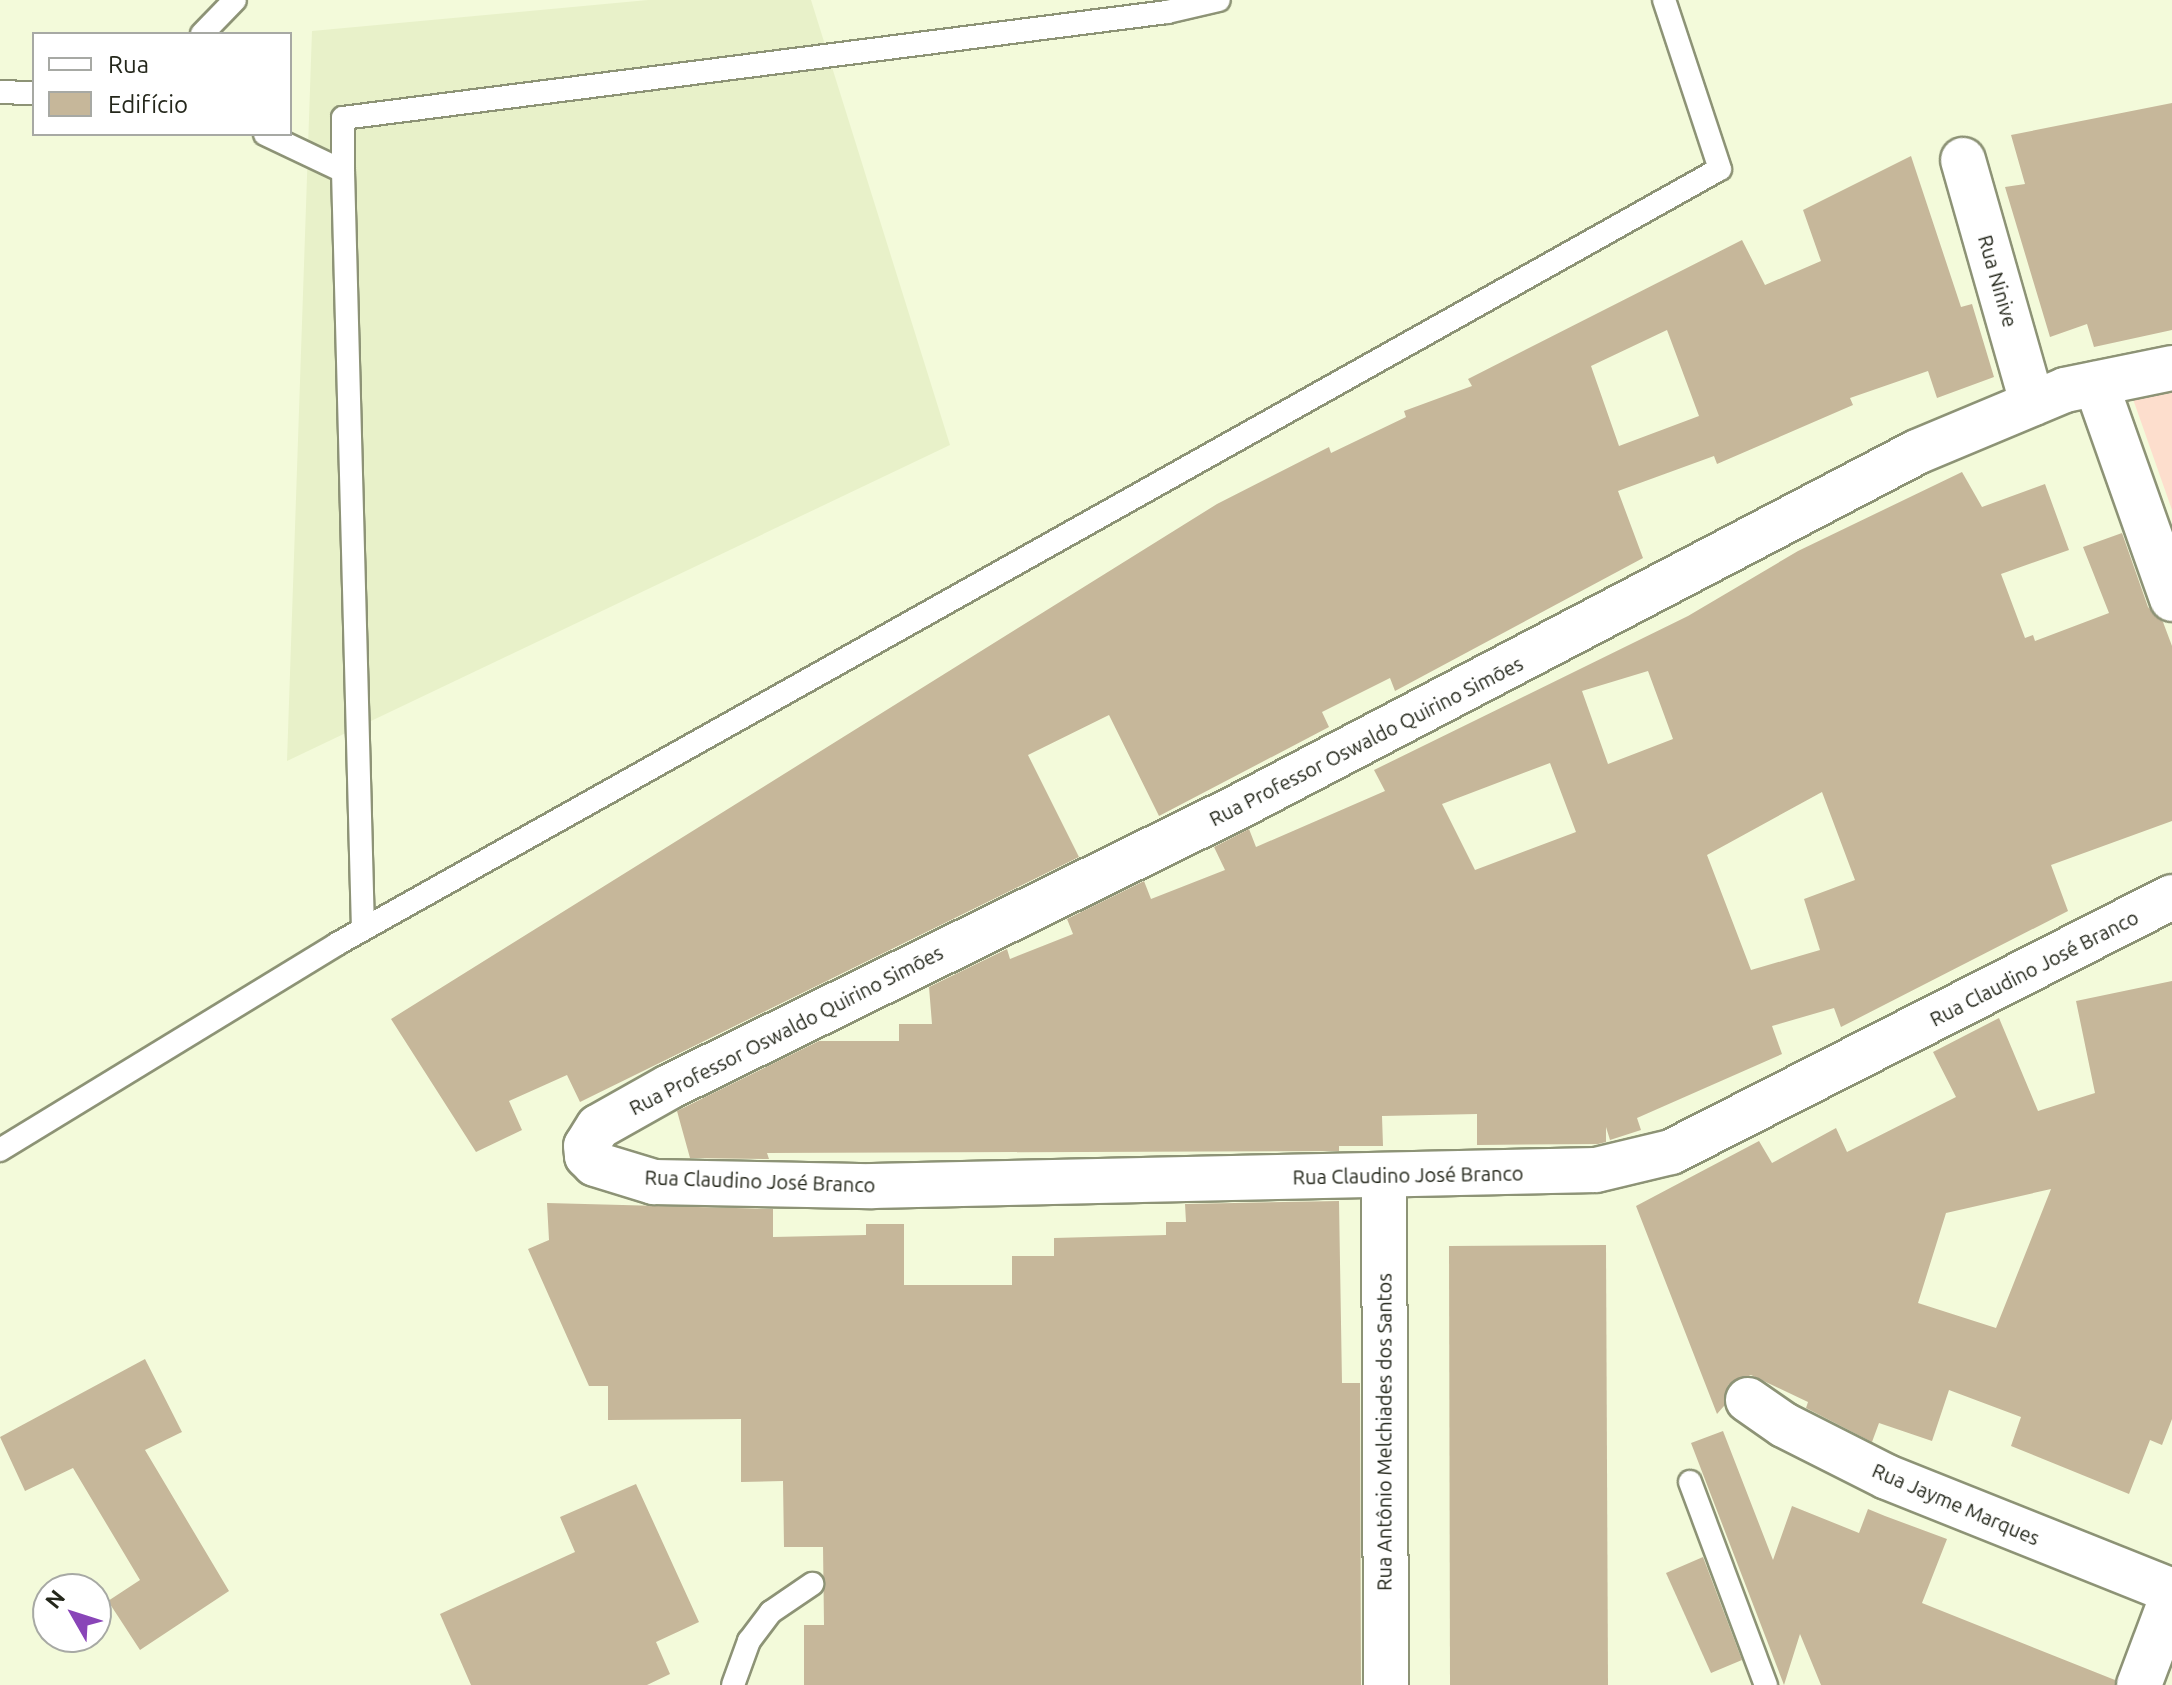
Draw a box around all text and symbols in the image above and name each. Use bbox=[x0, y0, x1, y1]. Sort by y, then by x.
legend bbox=[32, 32, 292, 136]
text: Rua bbox=[108, 51, 149, 78]
text: Edifício bbox=[108, 91, 188, 118]
street label: Rua Ninive bbox=[1973, 232, 2023, 330]
street label: Rua Professor Oswaldo Quirino Simões bbox=[1205, 651, 1527, 831]
street label: Rua Claudino José Branco bbox=[1926, 905, 2142, 1031]
street label: Rua Professor Oswaldo Quirino Simões bbox=[625, 940, 947, 1120]
street label: Rua Claudino José Branco bbox=[1292, 1161, 1524, 1189]
street label: Rua Claudino José Branco bbox=[644, 1165, 876, 1197]
street label: Rua Antônio Melchiades dos Santos bbox=[1372, 1273, 1396, 1591]
street label: Rua Jayme Marques bbox=[1869, 1458, 2043, 1550]
north arrow bbox=[32, 1573, 112, 1653]
text: N bbox=[40, 1585, 69, 1613]

